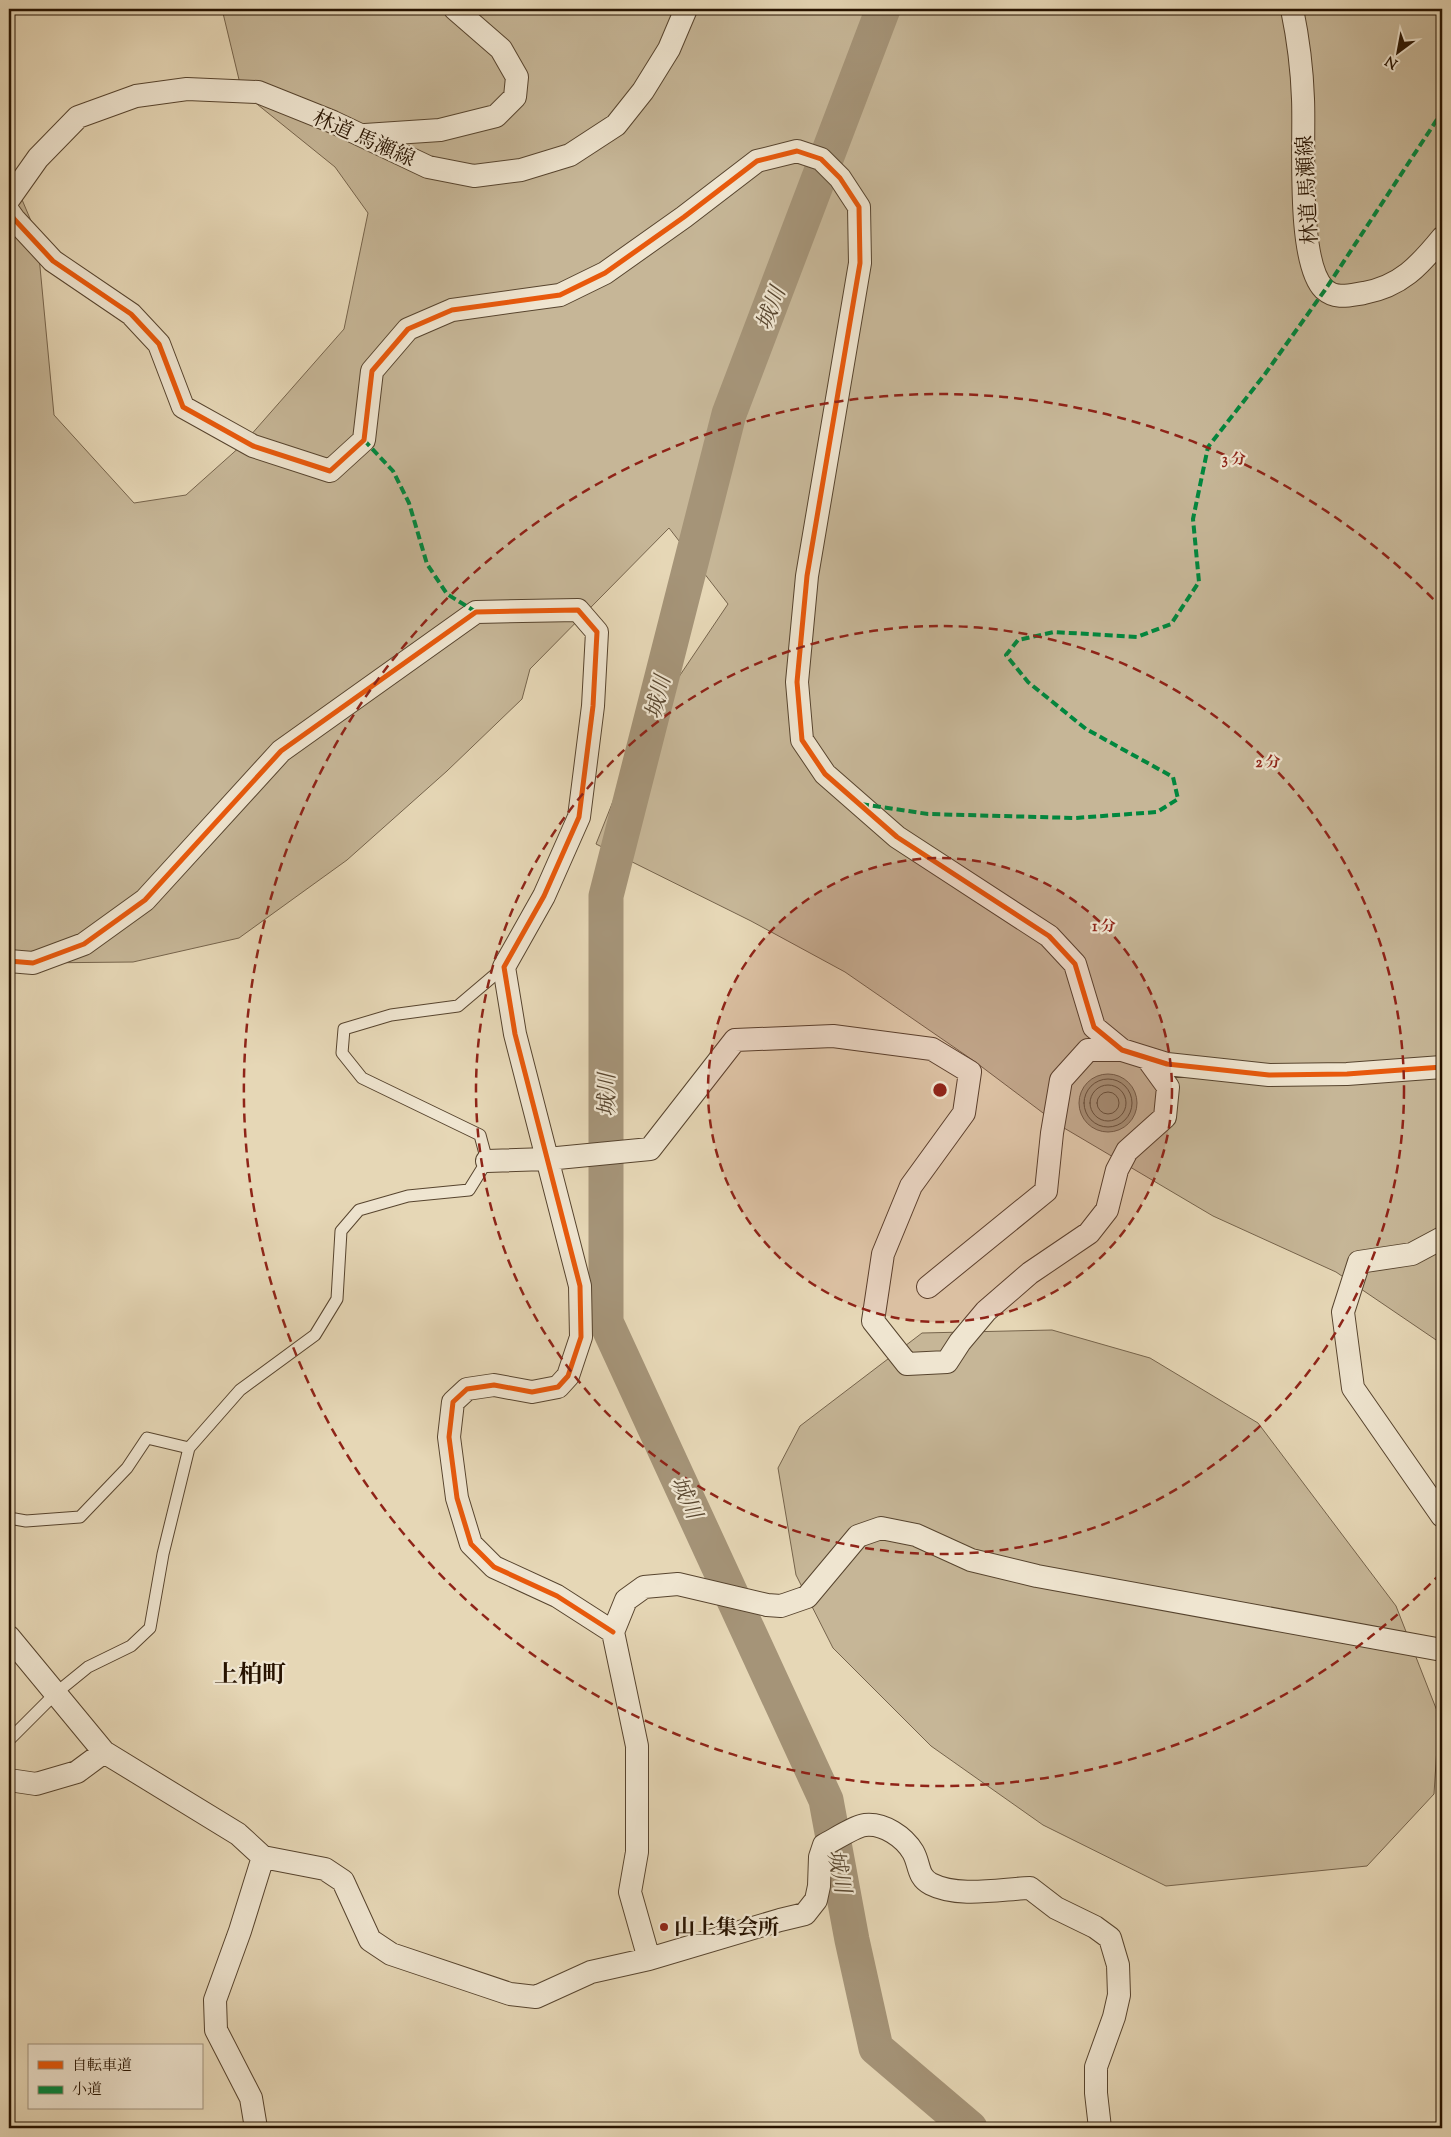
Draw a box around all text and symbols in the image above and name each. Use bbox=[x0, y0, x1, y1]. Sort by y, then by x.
north arrow bbox=[1374, 28, 1424, 78]
text: N bbox=[1382, 50, 1402, 73]
street label: 林道 馬瀬線 bbox=[307, 104, 419, 176]
street label: 林道 馬瀬線 bbox=[1291, 134, 1327, 245]
water label: 城川 bbox=[750, 281, 796, 335]
text: 3 分 bbox=[1222, 450, 1246, 471]
water label: 城川 bbox=[639, 671, 681, 723]
text: 2 分 bbox=[1255, 753, 1281, 774]
text: 1 分 bbox=[1092, 917, 1116, 938]
water label: 城川 bbox=[593, 1071, 625, 1117]
centre of rings bbox=[931, 1081, 949, 1099]
water label: 城川 bbox=[660, 1472, 709, 1527]
district label: 上柏町 bbox=[214, 1659, 286, 1693]
water label: 城川 bbox=[817, 1847, 857, 1898]
place label: 山上集会所 bbox=[674, 1914, 779, 1944]
marker: 山上集会所 bbox=[658, 1921, 670, 1933]
legend bbox=[28, 2044, 202, 2110]
text: 自転車道 bbox=[72, 2056, 132, 2077]
text: 小道 bbox=[72, 2080, 102, 2101]

